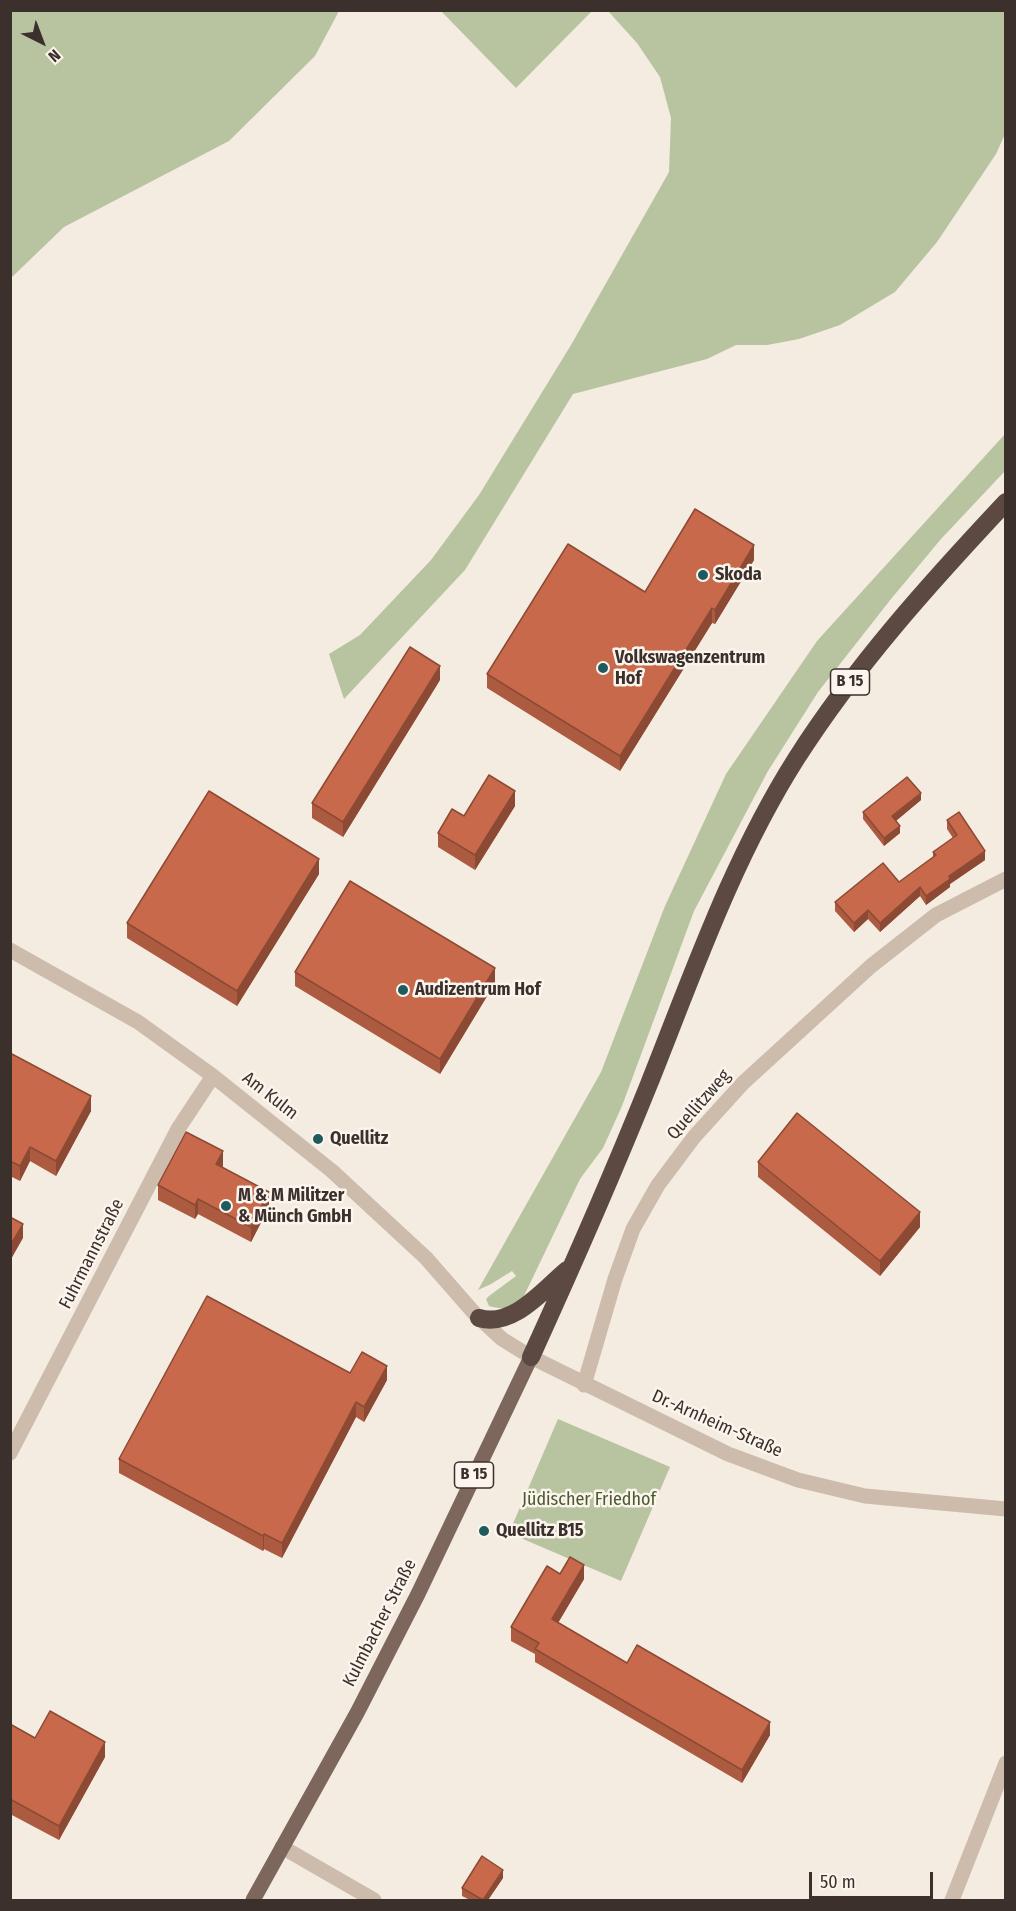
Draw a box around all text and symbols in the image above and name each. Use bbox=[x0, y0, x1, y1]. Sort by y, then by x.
north arrow bbox=[12, 12, 72, 72]
text: N bbox=[44, 45, 64, 66]
place label: Skoda bbox=[715, 564, 762, 586]
marker: Skoda bbox=[696, 568, 710, 582]
place label: Volkswagenzentrum Hof bbox=[615, 647, 765, 690]
marker: Volkswagenzentrum Hof bbox=[596, 661, 610, 675]
road number: B 15 bbox=[830, 669, 870, 695]
place label: Audizentrum Hof bbox=[415, 979, 541, 1001]
marker: Audizentrum Hof bbox=[396, 983, 410, 997]
street label: Quellitzweg bbox=[663, 1066, 735, 1144]
street label: Am Kulm bbox=[238, 1068, 302, 1124]
place label: Quellitz bbox=[330, 1128, 388, 1150]
marker: Quellitz bbox=[311, 1132, 325, 1146]
place label: M & M Militzer & Münch GmbH bbox=[238, 1185, 352, 1228]
street label: Fuhrmannstraße bbox=[55, 1195, 129, 1313]
marker: M & M Militzer & Münch GmbH bbox=[219, 1199, 233, 1213]
street label: Dr.-Arnheim-Straße bbox=[648, 1386, 786, 1462]
road number: B 15 bbox=[454, 1462, 494, 1488]
park label: Jüdischer Friedhof bbox=[522, 1489, 656, 1511]
place label: Quellitz B15 bbox=[496, 1520, 584, 1542]
marker: Quellitz B15 bbox=[477, 1524, 491, 1538]
street label: Kulmbacher Straße bbox=[339, 1556, 421, 1690]
scale bar bbox=[812, 1860, 936, 1898]
text: 50 m bbox=[820, 1871, 856, 1893]

